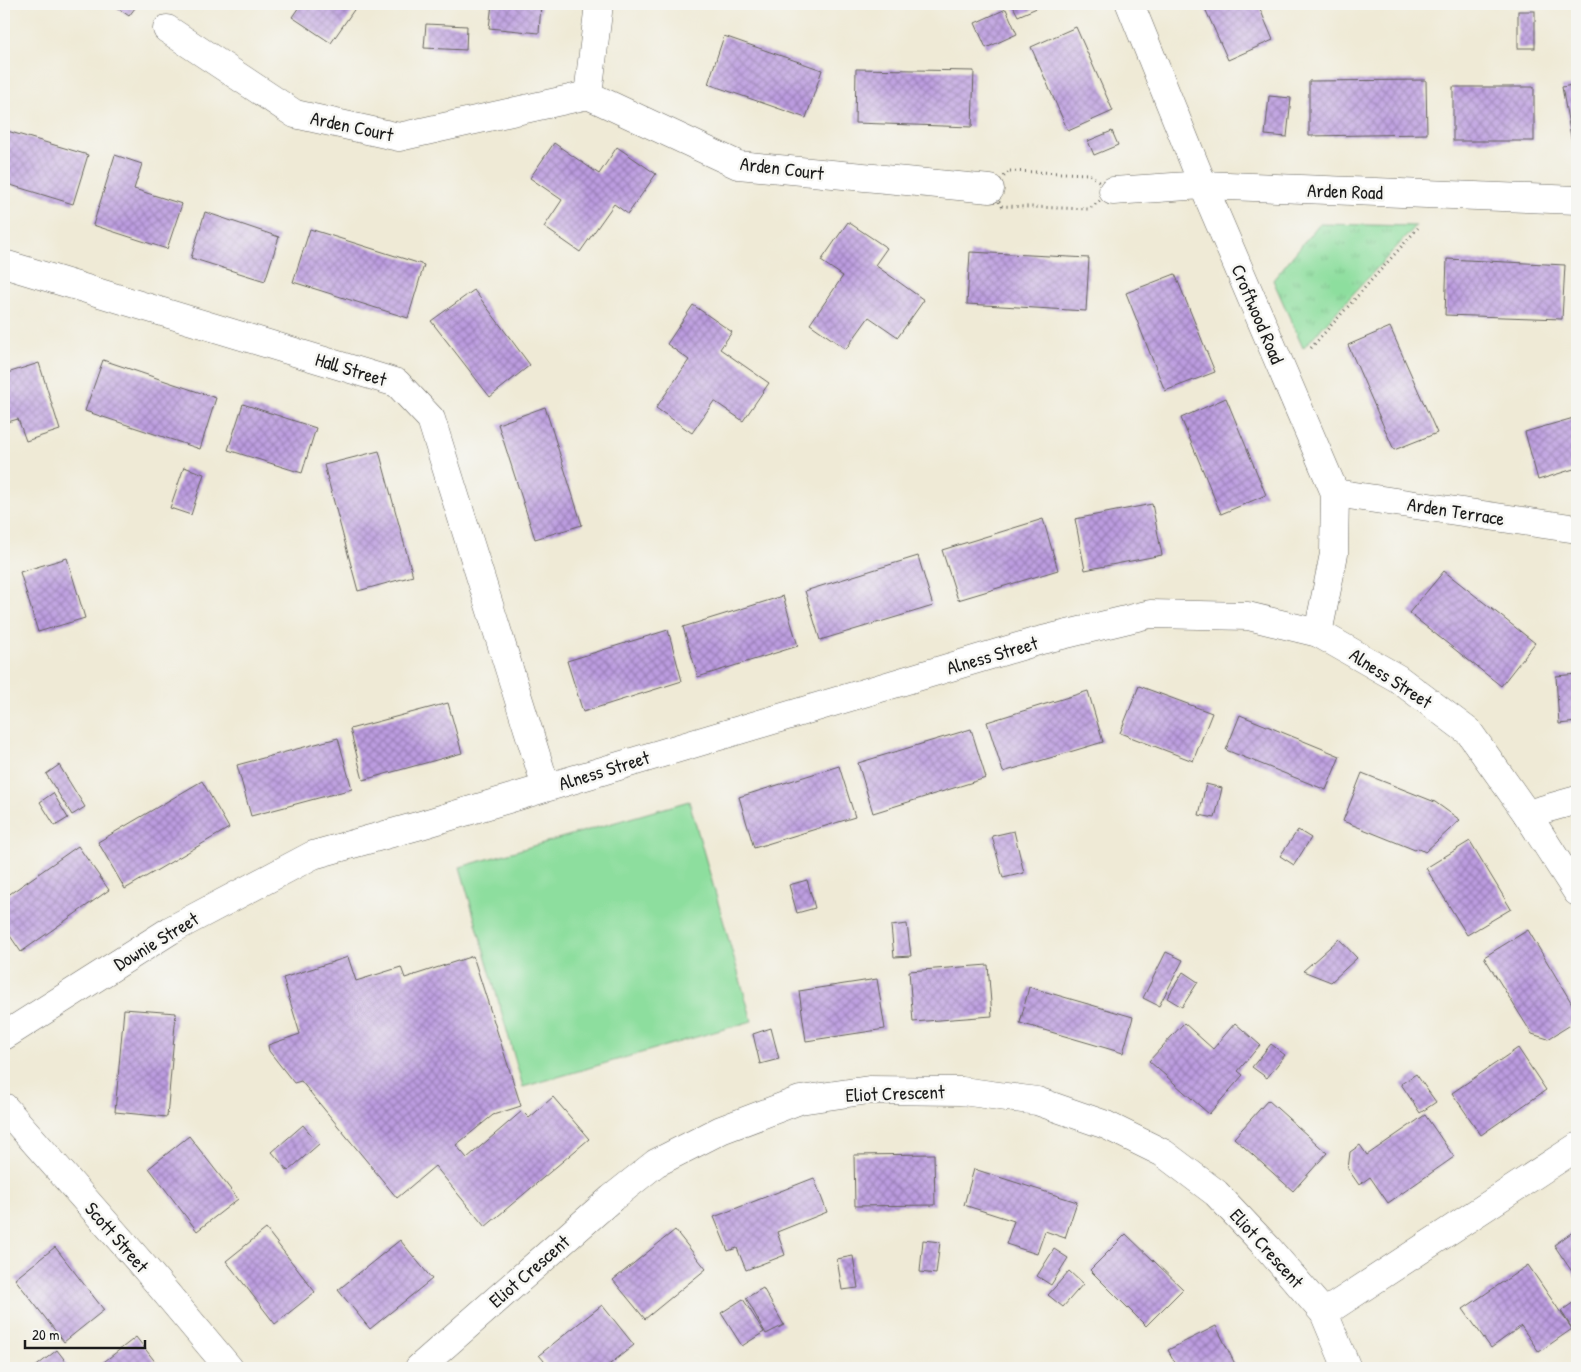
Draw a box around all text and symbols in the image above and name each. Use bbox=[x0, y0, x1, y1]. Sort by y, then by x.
street label: Arden Court bbox=[308, 105, 396, 148]
street label: Arden Court bbox=[739, 150, 826, 186]
street label: Arden Road bbox=[1307, 177, 1384, 205]
street label: Croftwood Road bbox=[1225, 260, 1291, 368]
street label: Hall Street bbox=[312, 346, 390, 392]
street label: Arden Terrace bbox=[1406, 490, 1507, 532]
street label: Alness Street bbox=[943, 629, 1041, 680]
street label: Alness Street bbox=[1345, 642, 1438, 715]
street label: Alness Street bbox=[555, 744, 653, 796]
street label: Downie Street bbox=[109, 905, 204, 976]
street label: Eliot Crescent bbox=[845, 1078, 945, 1108]
street label: Scott Street bbox=[79, 1196, 155, 1278]
street label: Eliot Crescent bbox=[1224, 1203, 1310, 1294]
street label: Eliot Crescent bbox=[483, 1228, 575, 1313]
scale bar bbox=[25, 1317, 145, 1349]
text: 20 m bbox=[32, 1324, 59, 1345]

